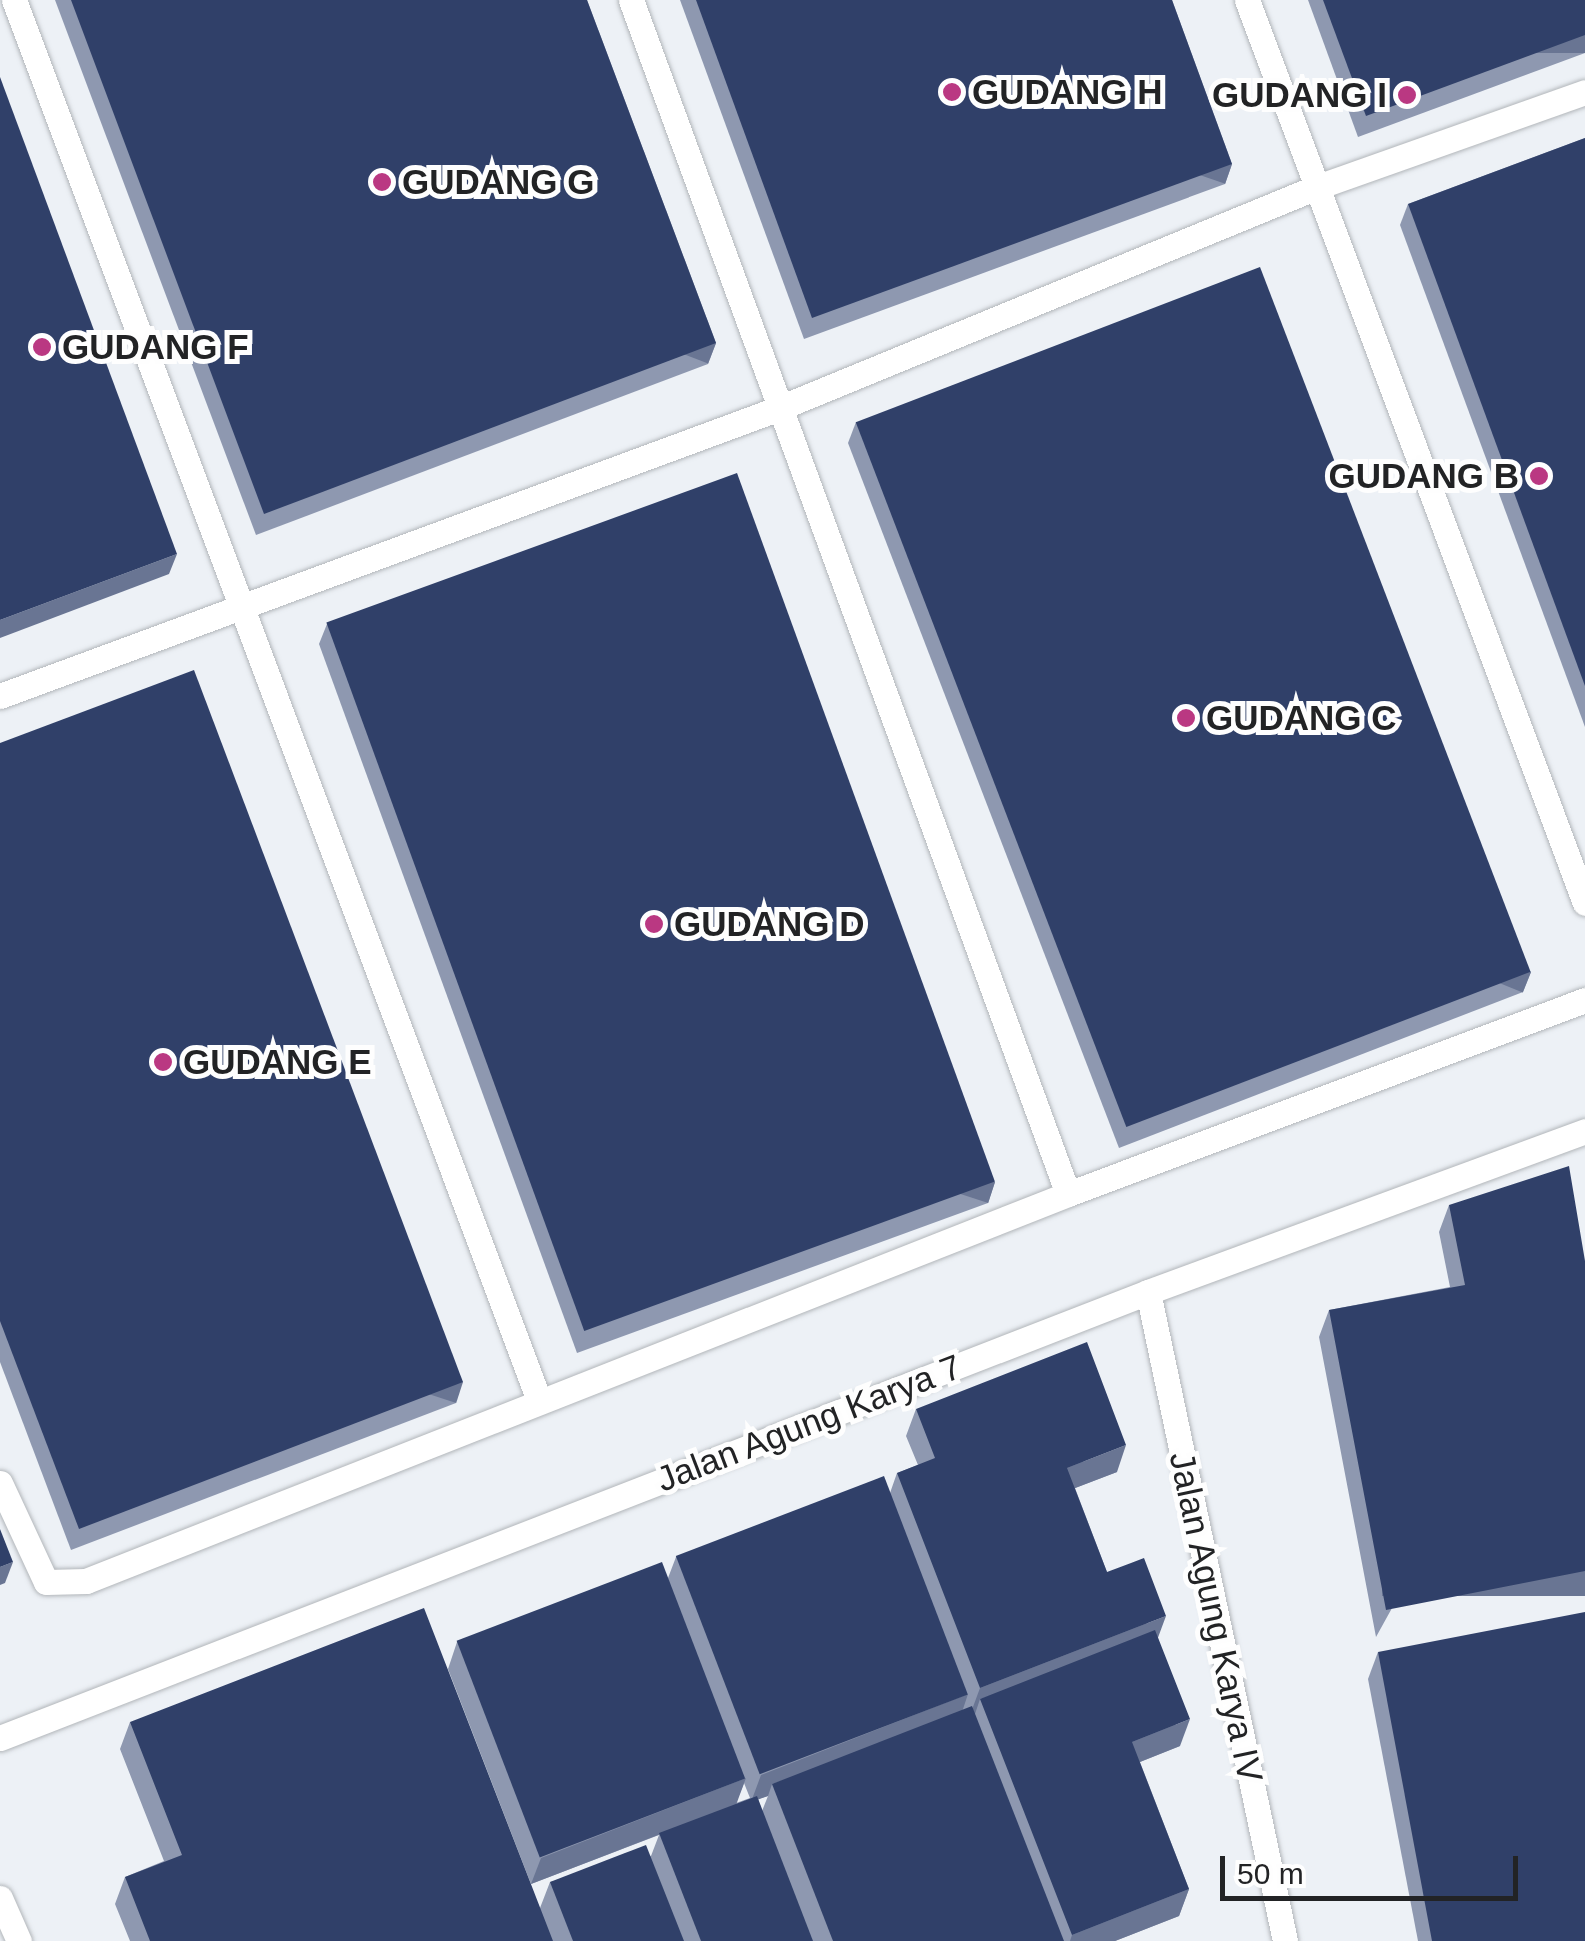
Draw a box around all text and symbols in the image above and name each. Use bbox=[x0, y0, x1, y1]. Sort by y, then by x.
place label: GUDANG H bbox=[972, 71, 1163, 113]
place label: GUDANG I bbox=[1212, 74, 1387, 116]
marker: GUDANG H bbox=[941, 81, 963, 103]
marker: GUDANG I bbox=[1396, 84, 1418, 106]
place label: GUDANG G bbox=[402, 161, 594, 203]
marker: GUDANG G bbox=[371, 171, 393, 193]
place label: GUDANG F bbox=[62, 326, 249, 368]
marker: GUDANG F bbox=[31, 336, 53, 358]
place label: GUDANG B bbox=[1328, 455, 1519, 497]
marker: GUDANG B bbox=[1528, 465, 1550, 487]
place label: GUDANG C bbox=[1206, 697, 1397, 739]
marker: GUDANG C bbox=[1175, 707, 1197, 729]
place label: GUDANG D bbox=[674, 903, 865, 945]
marker: GUDANG D bbox=[643, 913, 665, 935]
place label: GUDANG E bbox=[183, 1041, 372, 1083]
marker: GUDANG E bbox=[152, 1051, 174, 1073]
street label: Jalan Agung Karya 7 bbox=[650, 1345, 968, 1501]
street label: Jalan Agung Karya IV bbox=[1160, 1447, 1272, 1787]
scale bar bbox=[1225, 1836, 1522, 1898]
text: 50 m bbox=[1237, 1857, 1304, 1890]

